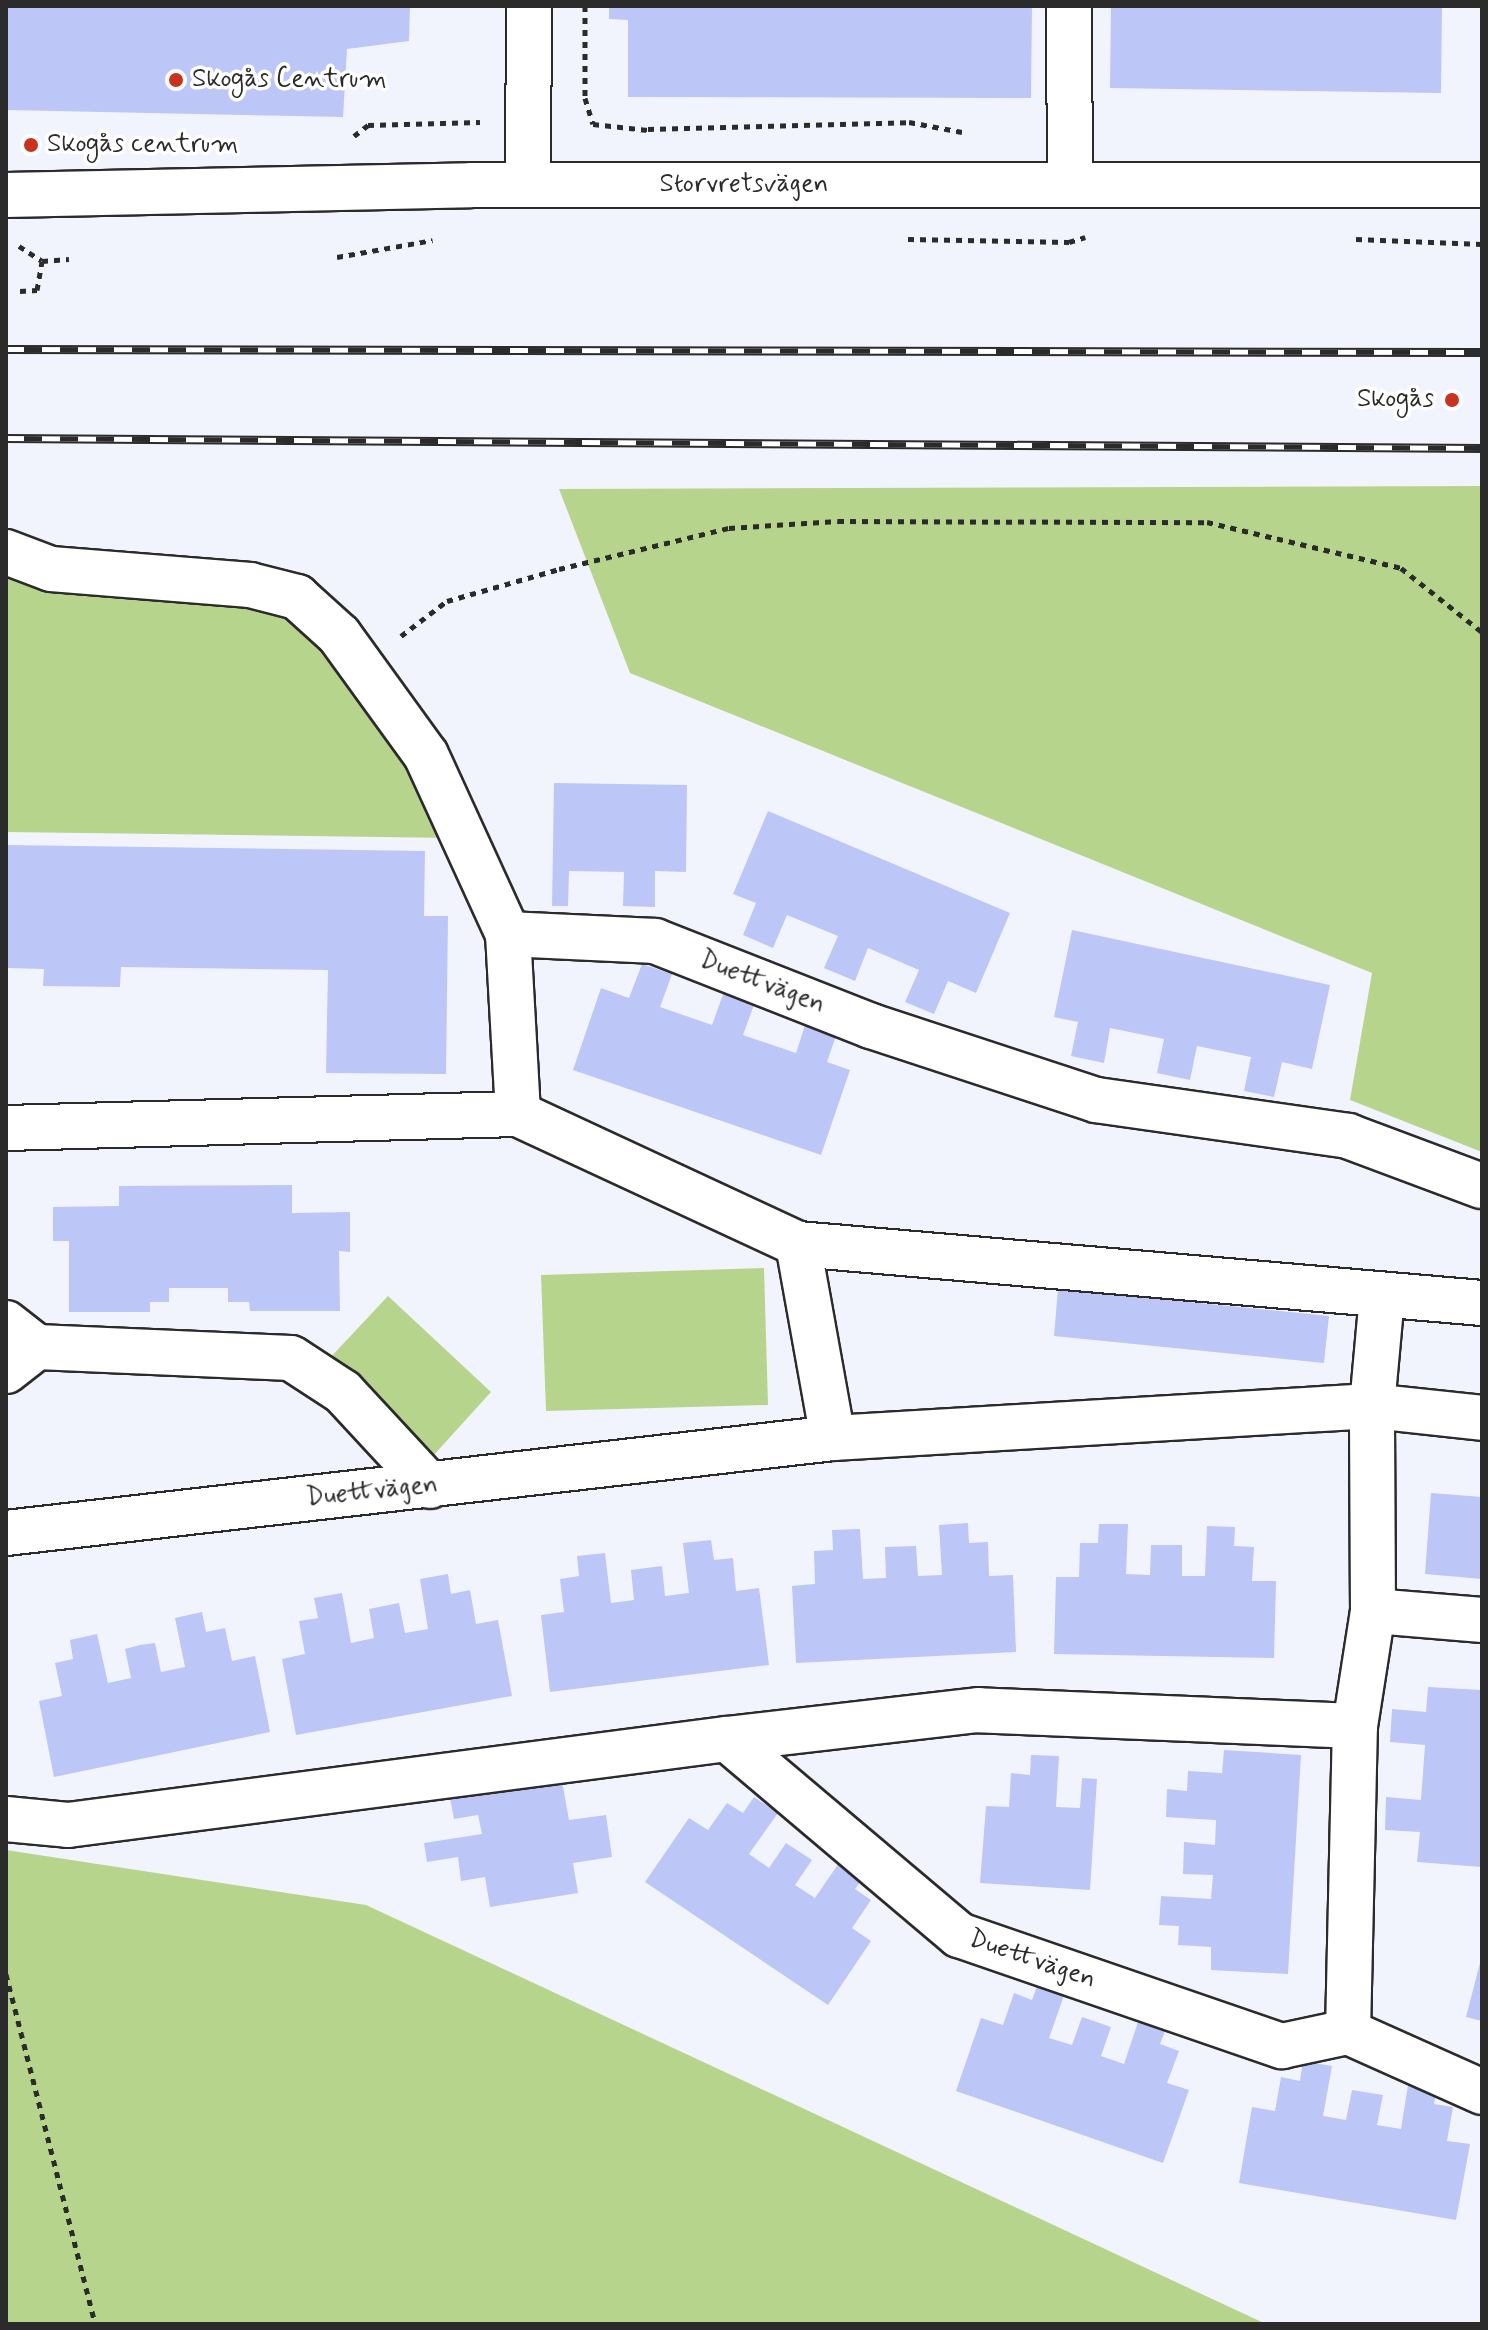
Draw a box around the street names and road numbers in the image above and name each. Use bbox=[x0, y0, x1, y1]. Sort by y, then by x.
street label: Storvretsvägen bbox=[660, 169, 828, 201]
street label: Duettvägen bbox=[695, 945, 829, 1021]
street label: Duettvägen bbox=[305, 1470, 439, 1514]
street label: Duettvägen bbox=[964, 1924, 1100, 1996]

